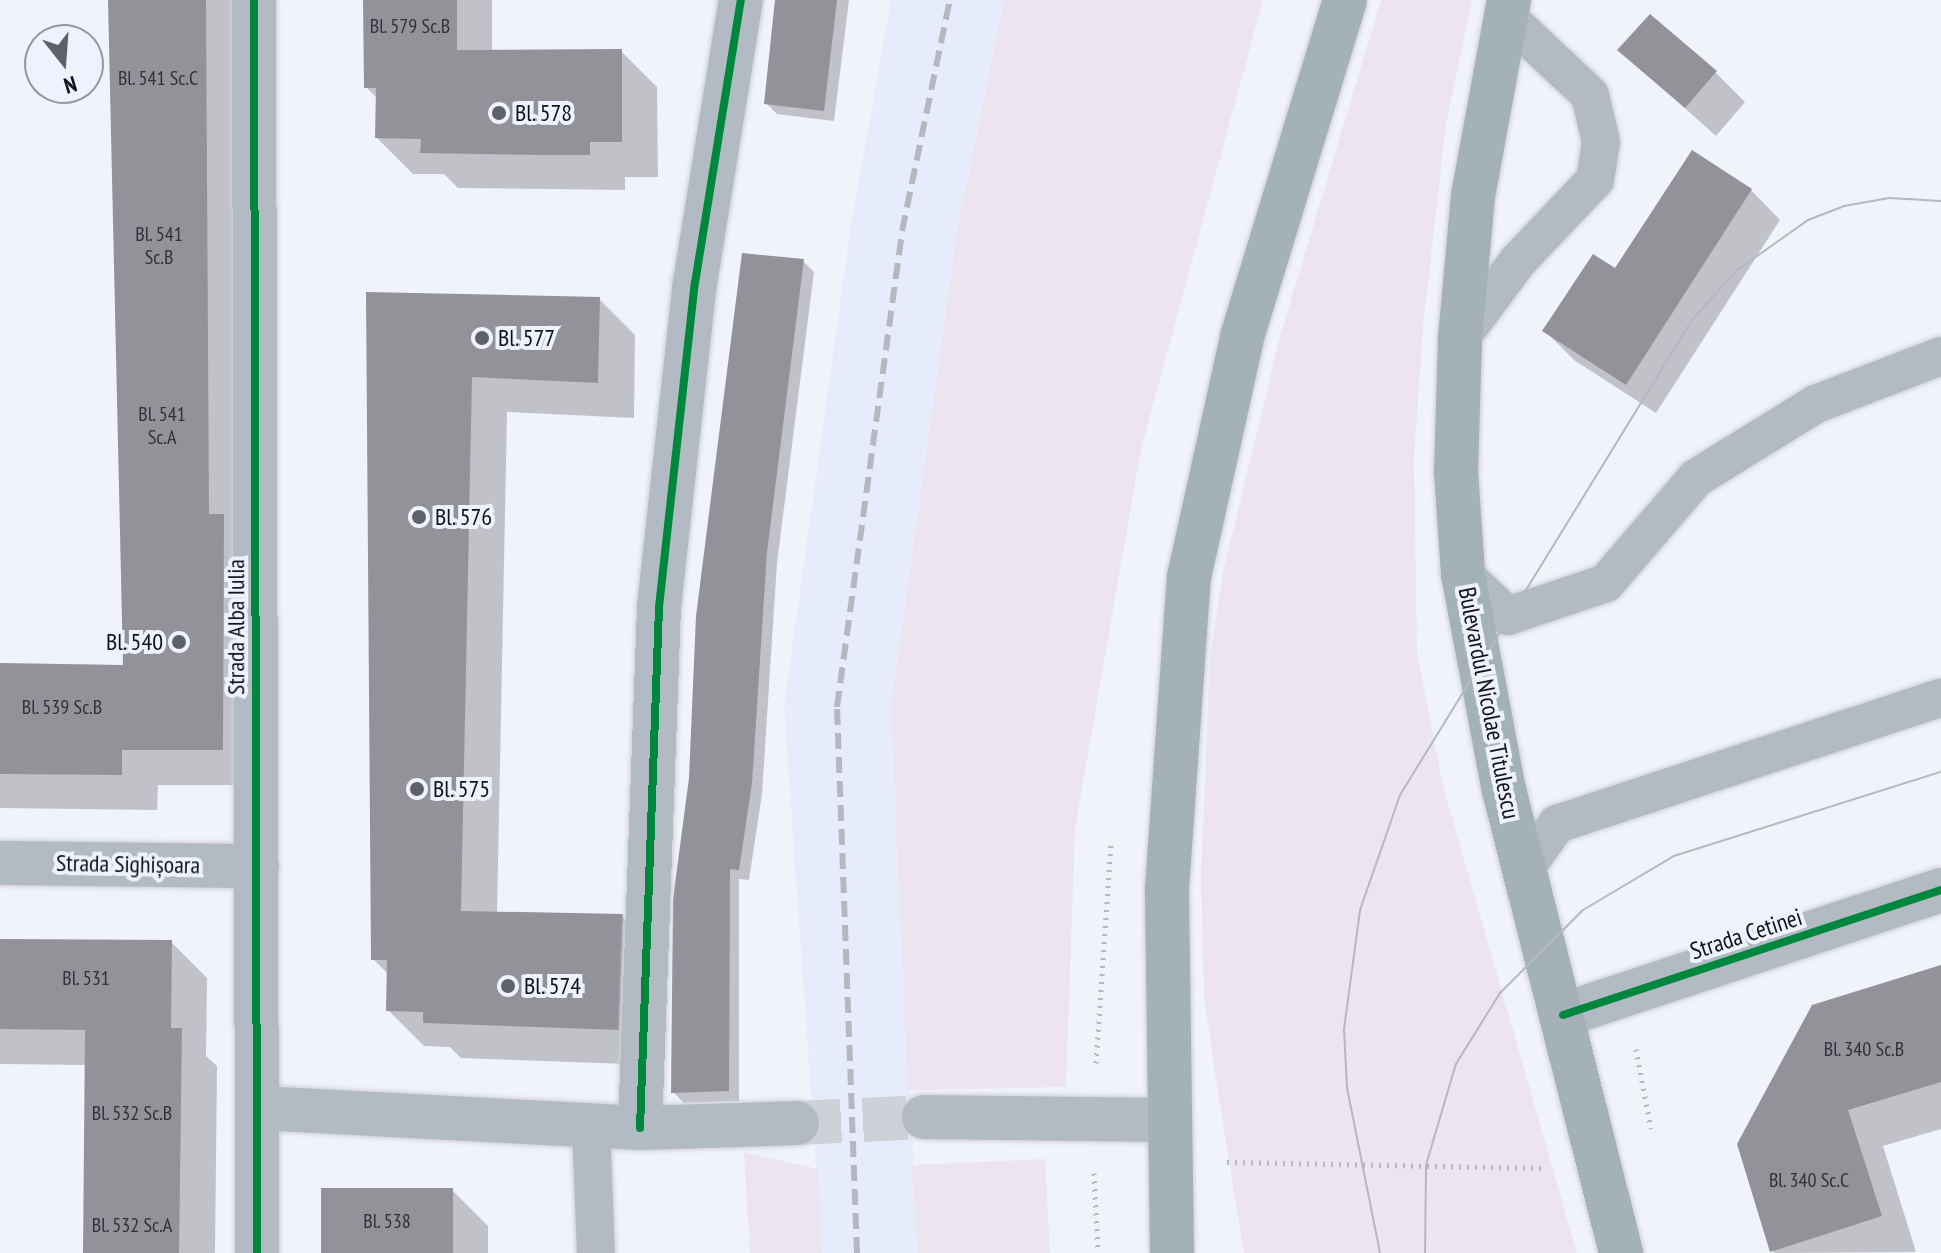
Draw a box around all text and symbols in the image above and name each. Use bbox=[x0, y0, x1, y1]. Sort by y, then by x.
house number: Bl. 579 Sc.B bbox=[369, 14, 451, 38]
north arrow bbox=[24, 24, 104, 104]
house number: Bl. 541 Sc.C bbox=[117, 66, 199, 90]
text: N bbox=[61, 70, 80, 100]
place label: Bl. 578 bbox=[515, 99, 574, 127]
marker: Bl. 578 bbox=[490, 104, 508, 122]
house number: Bl. 541 Sc.B bbox=[135, 223, 183, 270]
place label: Bl. 577 bbox=[498, 324, 557, 352]
marker: Bl. 577 bbox=[473, 329, 491, 347]
house number: Bl. 541 Sc.A bbox=[138, 402, 186, 449]
place label: Bl. 576 bbox=[435, 503, 494, 531]
marker: Bl. 576 bbox=[410, 508, 428, 526]
street label: Strada Alba Iulia bbox=[222, 559, 250, 695]
street label: Bulevardul Nicolae Titulescu bbox=[1452, 584, 1526, 822]
place label: Bl. 540 bbox=[104, 628, 163, 656]
marker: Bl. 540 bbox=[170, 633, 188, 651]
house number: Bl. 539 Sc.B bbox=[21, 695, 103, 719]
place label: Bl. 575 bbox=[433, 775, 492, 803]
marker: Bl. 575 bbox=[408, 780, 426, 798]
street label: Strada Sighișoara bbox=[56, 848, 200, 880]
street label: Strada Cetinei bbox=[1686, 902, 1806, 966]
house number: Bl. 531 bbox=[62, 966, 110, 990]
place label: Bl. 574 bbox=[524, 972, 583, 1000]
marker: Bl. 574 bbox=[499, 977, 517, 995]
house number: Bl. 340 Sc.B bbox=[1823, 1037, 1905, 1061]
house number: Bl. 532 Sc.B bbox=[91, 1101, 173, 1125]
house number: Bl. 340 Sc.C bbox=[1768, 1168, 1850, 1192]
house number: Bl. 538 bbox=[363, 1209, 411, 1233]
house number: Bl. 532 Sc.A bbox=[91, 1213, 173, 1237]

